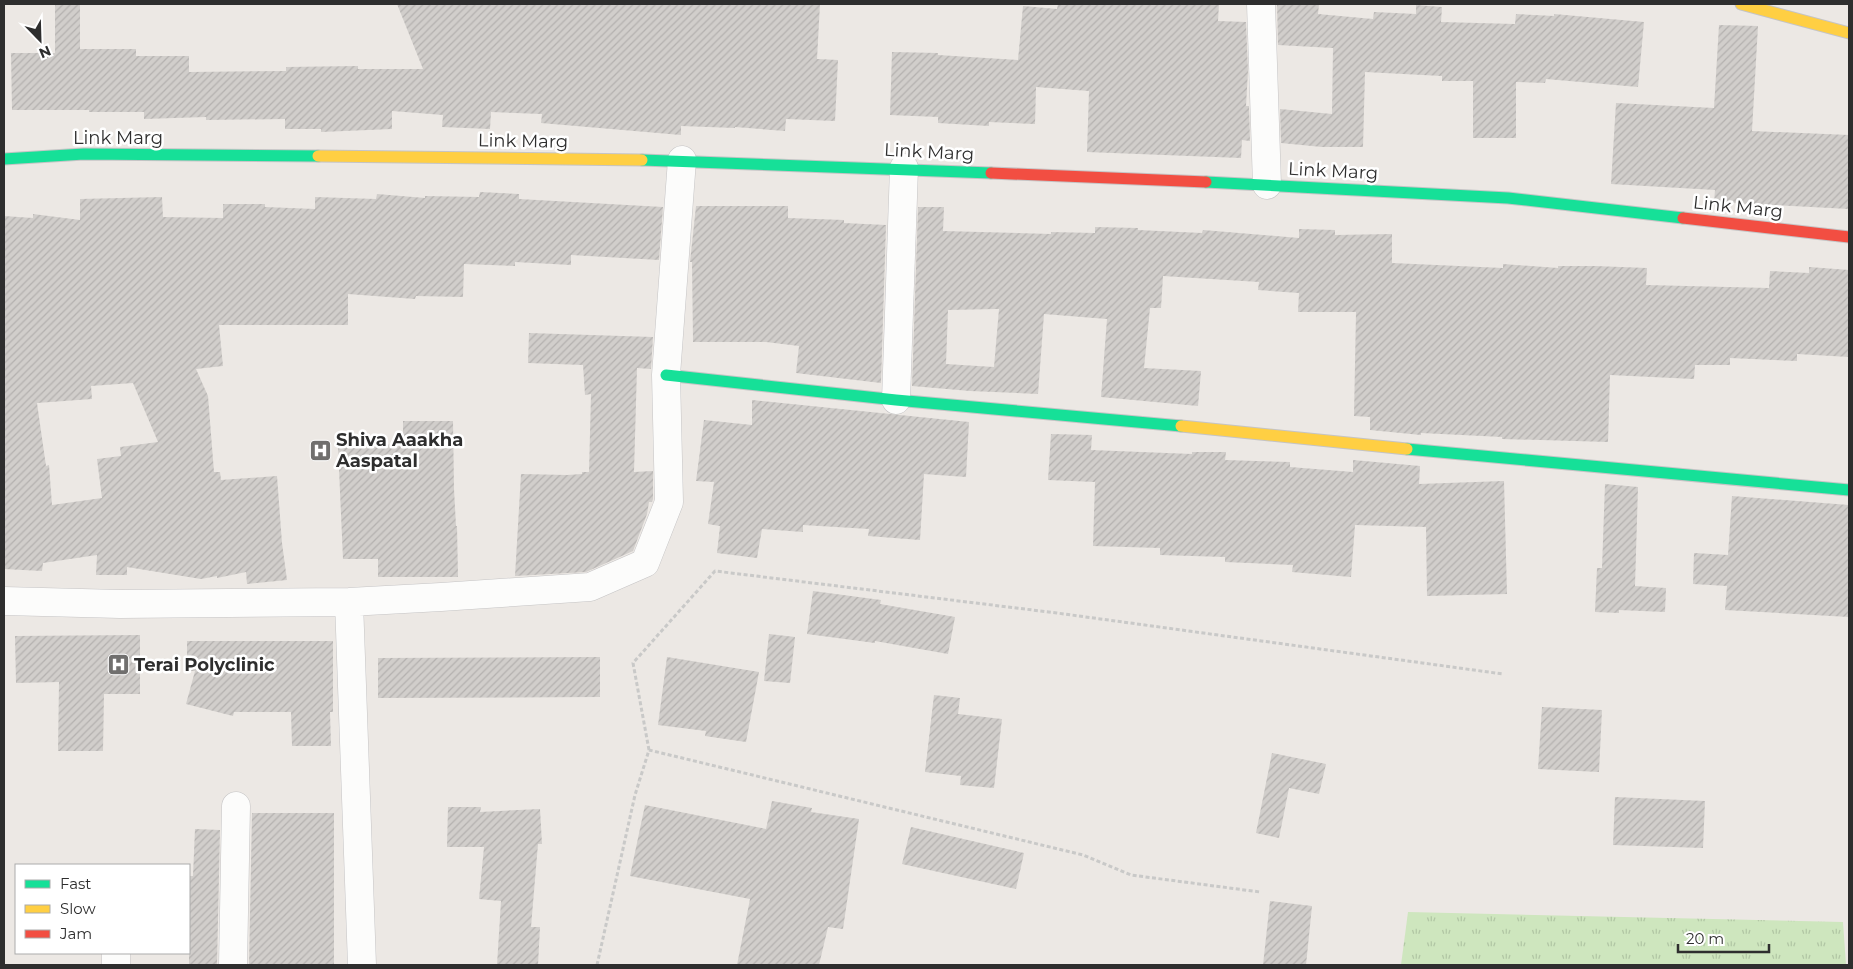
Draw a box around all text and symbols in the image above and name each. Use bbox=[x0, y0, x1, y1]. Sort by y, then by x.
north arrow bbox=[15, 15, 65, 65]
text: N bbox=[36, 41, 54, 62]
street label: Link Marg bbox=[73, 127, 163, 149]
street label: Link Marg bbox=[478, 129, 568, 153]
street label: Link Marg bbox=[883, 139, 975, 165]
street label: Link Marg bbox=[1287, 158, 1379, 184]
street label: Link Marg bbox=[1692, 191, 1784, 223]
place label: Shiva Aaakha Aaspatal bbox=[335, 429, 463, 472]
hospital icon: Shiva Aaakha Aaspatal bbox=[308, 438, 332, 462]
hospital icon: Terai Polyclinic bbox=[106, 653, 130, 677]
place label: Terai Polyclinic bbox=[134, 654, 275, 676]
legend bbox=[15, 864, 190, 954]
text: Fast bbox=[60, 874, 91, 893]
text: Slow bbox=[60, 899, 96, 918]
scale bar bbox=[1678, 922, 1769, 954]
text: Jam bbox=[59, 924, 92, 943]
text: 20 m bbox=[1686, 929, 1724, 948]

